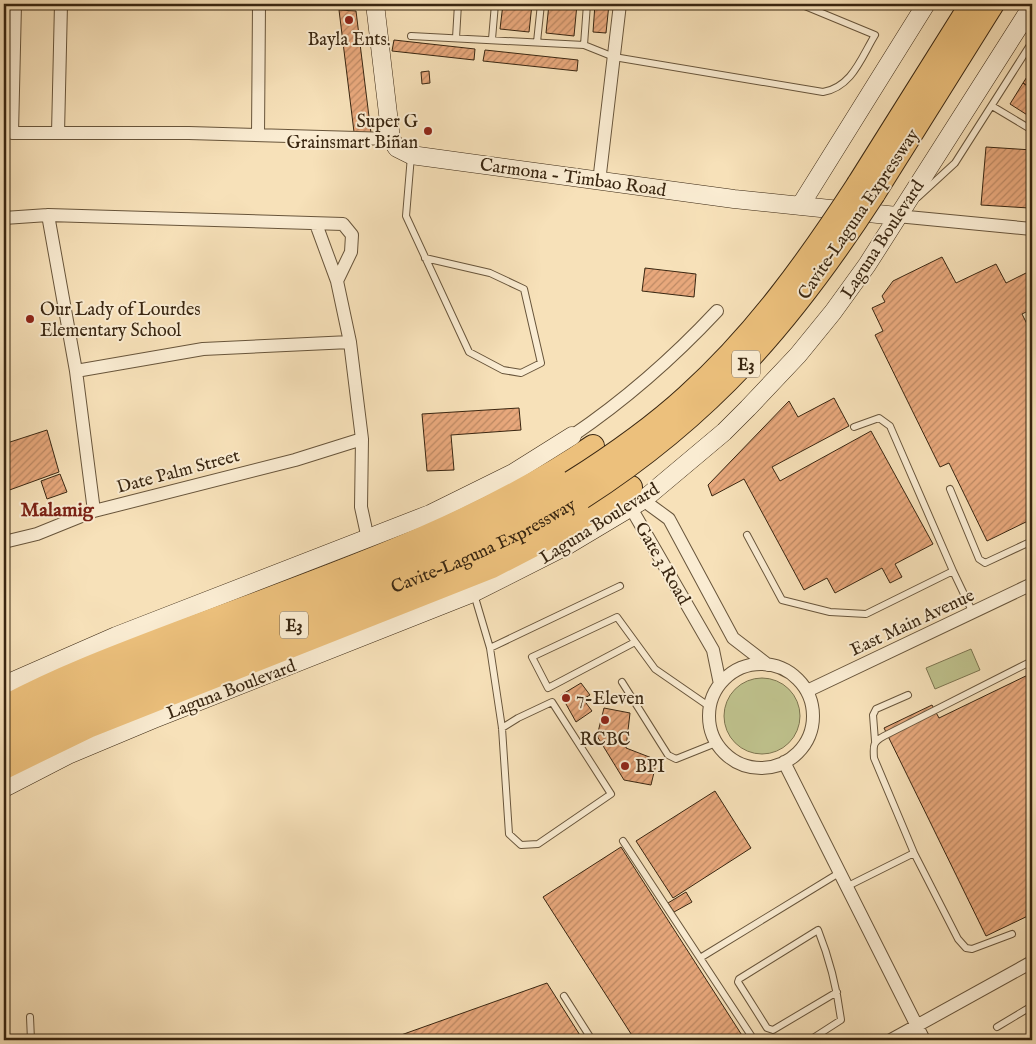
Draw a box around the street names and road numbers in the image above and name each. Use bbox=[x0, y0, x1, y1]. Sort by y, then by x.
street label: Cavite–Laguna Expressway bbox=[793, 125, 925, 305]
street label: Carmona - Timbao Road bbox=[478, 154, 668, 203]
street label: Laguna Boulevard bbox=[836, 176, 930, 303]
road number: E3 bbox=[732, 350, 760, 378]
street label: Date Palm Street bbox=[114, 445, 242, 500]
street label: Laguna Boulevard bbox=[536, 478, 664, 570]
street label: Cavite–Laguna Expressway bbox=[388, 494, 580, 600]
street label: Gate 3 Road bbox=[629, 518, 695, 610]
street label: East Main Avenue bbox=[847, 584, 979, 662]
road number: E3 bbox=[280, 612, 308, 638]
street label: Laguna Boulevard bbox=[164, 655, 300, 726]

